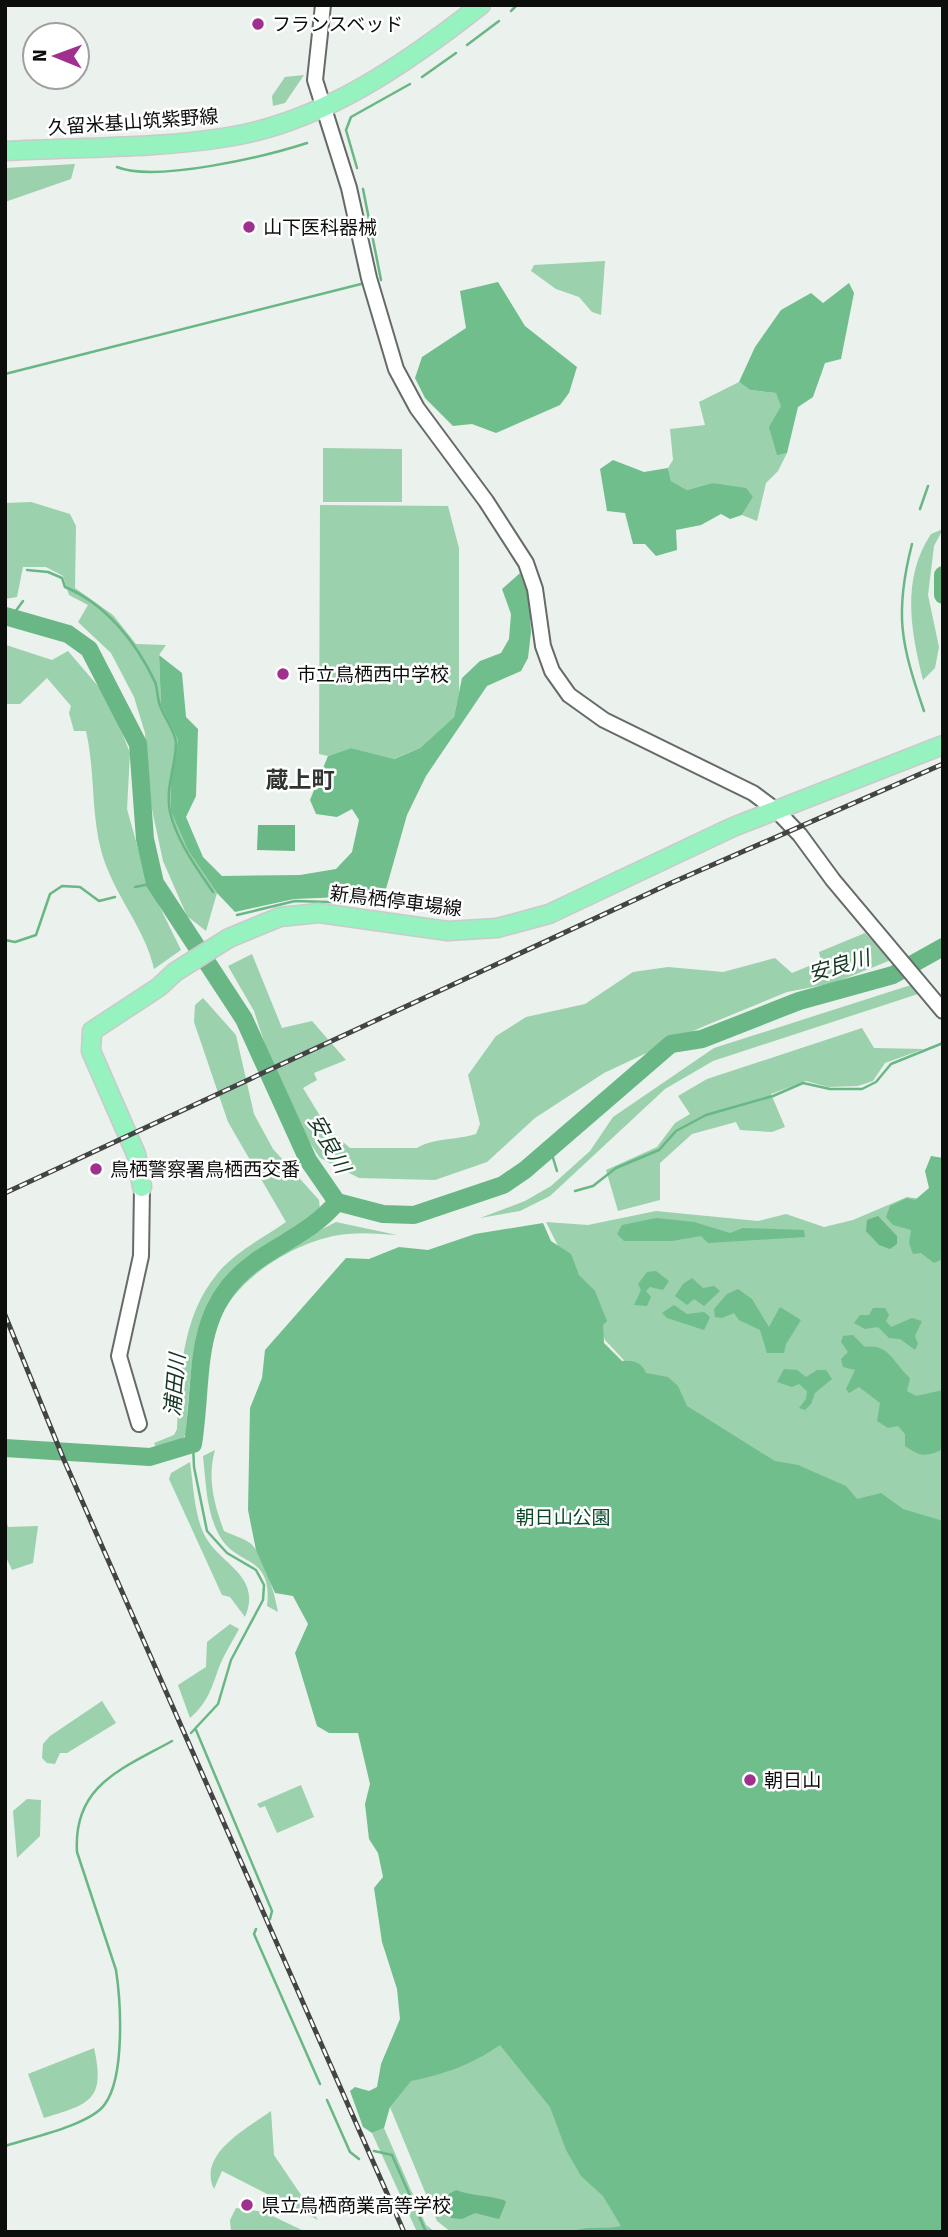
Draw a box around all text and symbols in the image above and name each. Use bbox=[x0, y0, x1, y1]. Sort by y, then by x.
place label: フランスベッド bbox=[272, 13, 403, 36]
marker: フランスベッド bbox=[250, 16, 266, 32]
north arrow bbox=[21, 21, 91, 91]
text: N bbox=[28, 49, 51, 62]
street label: 久留米基山筑紫野線 bbox=[47, 105, 219, 139]
place label: 山下医科器械 bbox=[263, 216, 377, 239]
marker: 山下医科器械 bbox=[241, 219, 257, 235]
place label: 市立鳥栖西中学校 bbox=[297, 663, 449, 686]
marker: 市立鳥栖西中学校 bbox=[275, 666, 291, 682]
district label: 蔵上町 bbox=[266, 766, 335, 794]
street label: 新鳥栖停車場線 bbox=[329, 881, 463, 921]
water label: 安良川 bbox=[805, 944, 875, 987]
water label: 安良川 bbox=[302, 1110, 357, 1180]
place label: 鳥栖警察署鳥栖西交番 bbox=[110, 1158, 300, 1181]
marker: 鳥栖警察署鳥栖西交番 bbox=[88, 1161, 104, 1177]
water label: 浦田川 bbox=[159, 1350, 191, 1418]
park label: 朝日山公園 bbox=[515, 1506, 611, 1529]
place label: 朝日山 bbox=[764, 1769, 821, 1792]
marker: 朝日山 bbox=[742, 1772, 758, 1788]
place label: 県立鳥栖商業高等学校 bbox=[261, 2194, 451, 2217]
marker: 県立鳥栖商業高等学校 bbox=[239, 2197, 255, 2213]

